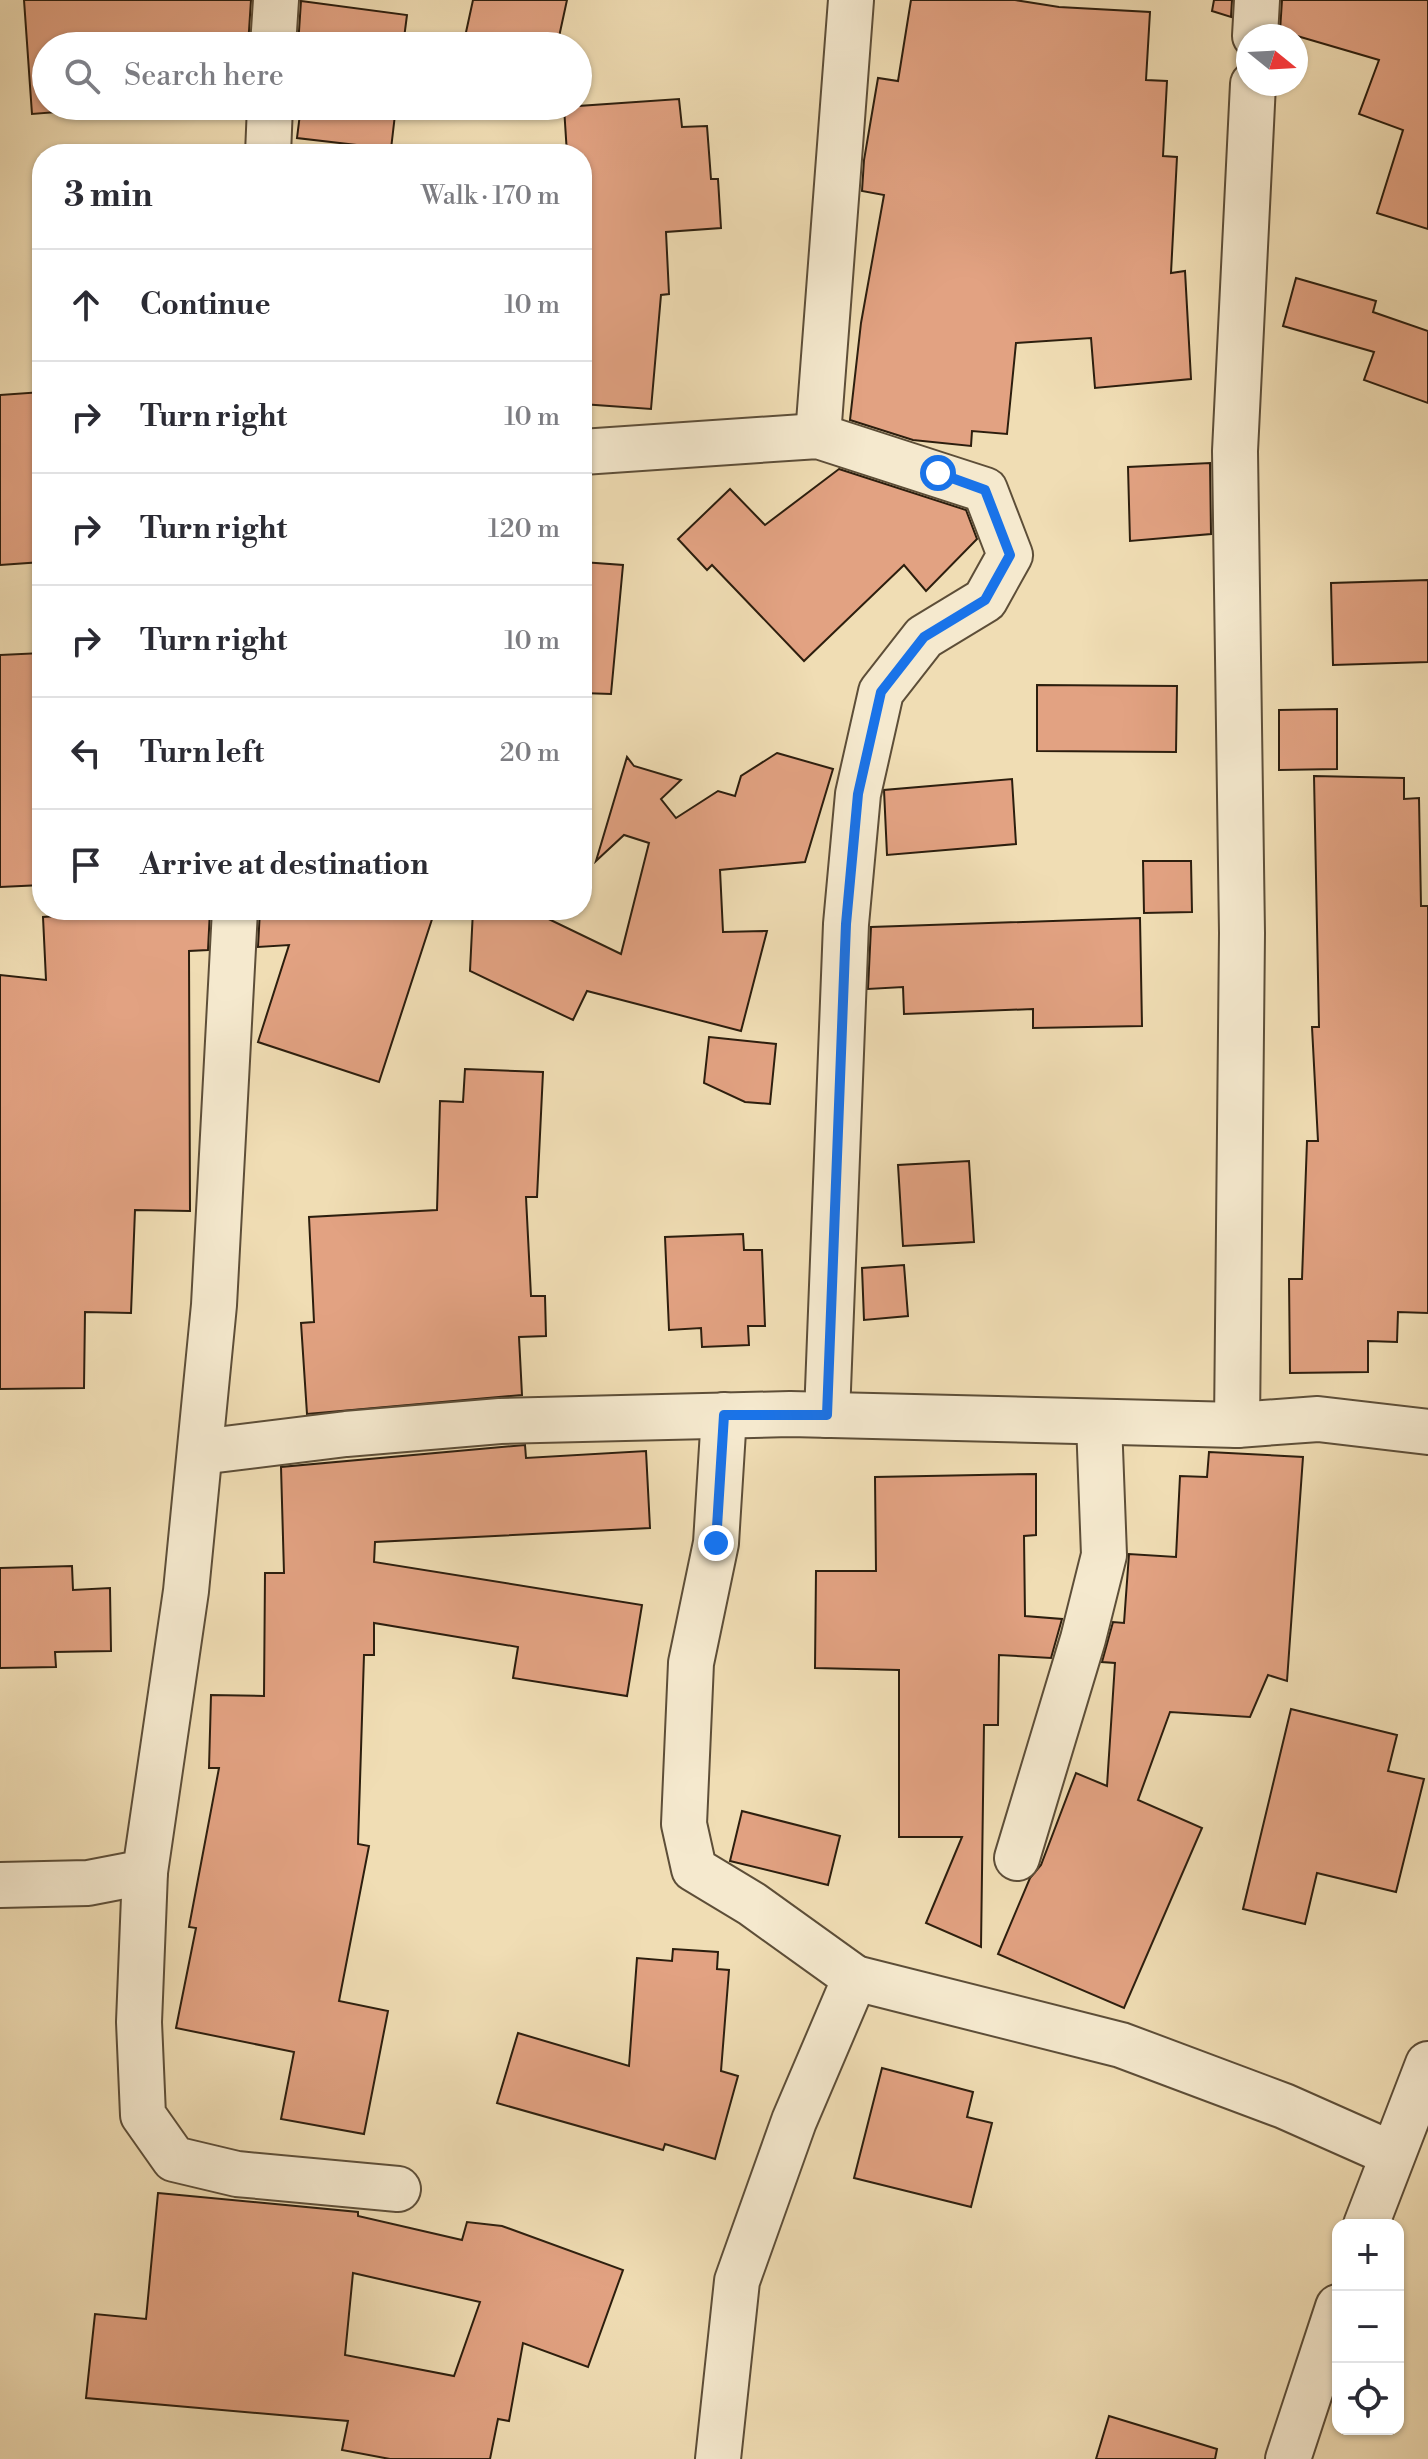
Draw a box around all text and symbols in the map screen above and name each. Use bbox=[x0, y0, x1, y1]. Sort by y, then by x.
north arrow bbox=[1236, 24, 1308, 96]
search box bbox=[32, 32, 592, 120]
icon: search bbox=[60, 54, 104, 98]
text: Search here bbox=[124, 57, 284, 95]
text: 3 min bbox=[64, 175, 153, 217]
text: Walk · 170 m bbox=[421, 180, 560, 212]
icon: ahead bbox=[64, 283, 108, 327]
text: Continue bbox=[140, 286, 271, 324]
text: 10 m bbox=[504, 289, 560, 321]
icon: right bbox=[64, 395, 108, 439]
text: Turn right bbox=[140, 398, 287, 436]
text: 10 m bbox=[504, 401, 560, 433]
route start bbox=[920, 455, 956, 491]
icon: right bbox=[64, 507, 108, 551]
text: Turn right bbox=[140, 510, 287, 548]
text: 120 m bbox=[488, 513, 560, 545]
icon: right bbox=[64, 619, 108, 663]
text: Turn right bbox=[140, 622, 287, 660]
text: 10 m bbox=[504, 625, 560, 657]
icon: left bbox=[64, 731, 108, 775]
text: Turn left bbox=[140, 734, 264, 772]
text: 20 m bbox=[500, 737, 560, 769]
icon: arrive bbox=[64, 843, 108, 887]
text: Arrive at destination bbox=[140, 846, 429, 884]
route end bbox=[698, 1525, 734, 1561]
map controls bbox=[1332, 2219, 1404, 2435]
button: + bbox=[1332, 2219, 1404, 2291]
button: − bbox=[1332, 2291, 1404, 2363]
button: locate bbox=[1332, 2363, 1404, 2435]

